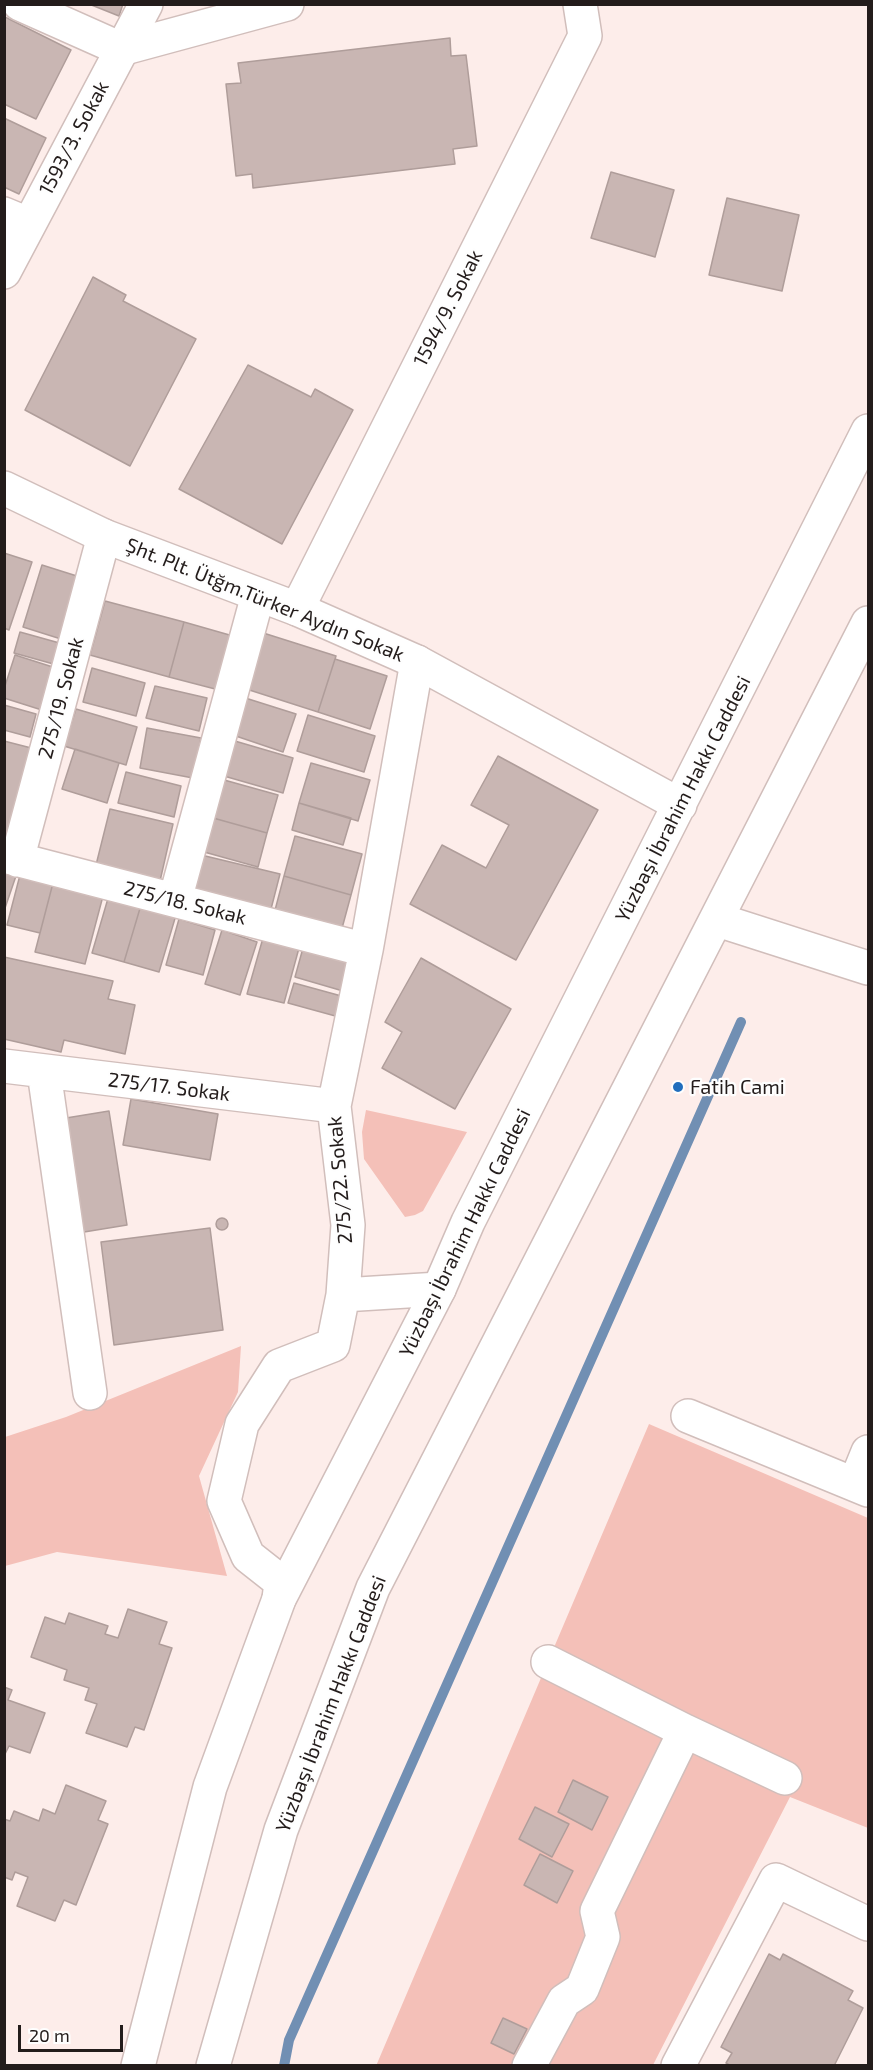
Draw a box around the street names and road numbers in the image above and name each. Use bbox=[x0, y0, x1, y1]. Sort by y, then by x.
street label: 1593/3. Sokak bbox=[34, 77, 114, 199]
street label: 1594/9. Sokak bbox=[408, 246, 488, 370]
street label: Şht. Plt. Ütğm.Türker Aydın Sokak bbox=[122, 533, 408, 667]
street label: 275/19. Sokak bbox=[33, 635, 89, 761]
street label: Yüzbaşı İbrahim Hakkı Caddesi bbox=[610, 672, 756, 926]
street label: 275/18. Sokak bbox=[121, 876, 249, 930]
street label: 275/17. Sokak bbox=[107, 1068, 231, 1106]
street label: Yüzbaşı İbrahim Hakkı Caddesi bbox=[394, 1105, 536, 1361]
street label: 275/22. Sokak bbox=[322, 1115, 358, 1245]
street label: Yüzbaşı İbrahim Hakkı Caddesi bbox=[271, 1572, 391, 1836]

